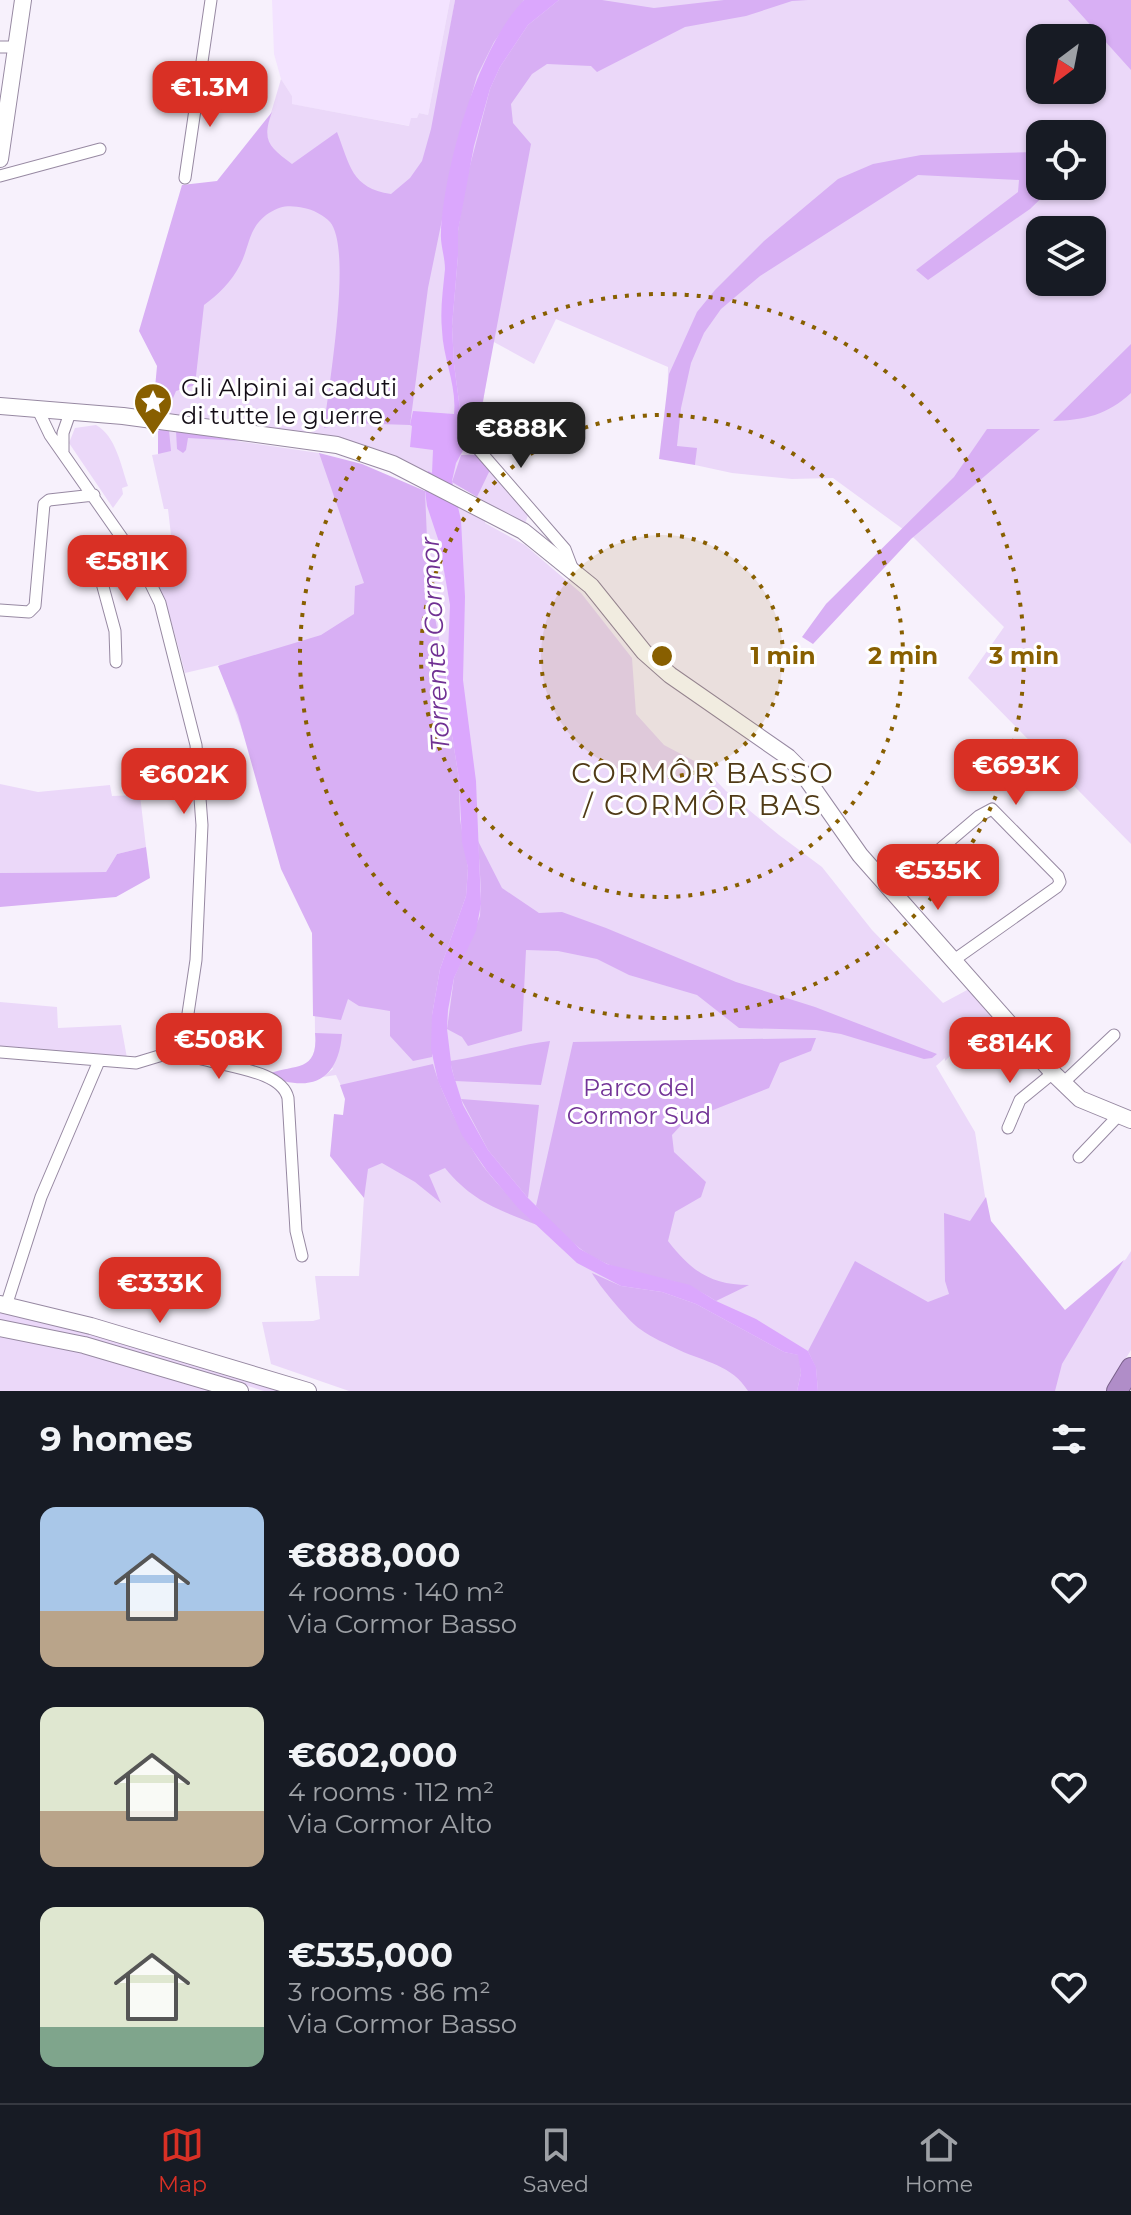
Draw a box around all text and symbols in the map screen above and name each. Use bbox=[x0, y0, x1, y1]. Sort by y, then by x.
north arrow bbox=[1026, 24, 1106, 104]
map controls bbox=[1026, 24, 1106, 296]
pin: €1.3M bbox=[154, 61, 266, 129]
text: €1.3M bbox=[171, 71, 249, 103]
button: locate bbox=[1026, 120, 1106, 200]
button: layers bbox=[1026, 216, 1106, 296]
place label: Gli Alpini ai caduti di tutte le guerre bbox=[181, 373, 397, 430]
place icon: Gli Alpini ai caduti di tutte le guerre bbox=[132, 381, 174, 436]
pin: €888K bbox=[465, 402, 577, 470]
text: €888K bbox=[475, 412, 567, 444]
pin: €581K bbox=[71, 535, 183, 603]
water label: Torrente Cormor bbox=[413, 535, 457, 752]
text: €581K bbox=[86, 545, 168, 577]
text: 1 min bbox=[750, 641, 816, 670]
text: 2 min bbox=[868, 641, 938, 670]
text: 3 min bbox=[988, 641, 1059, 670]
centre of rings bbox=[648, 642, 676, 670]
pin: €693K bbox=[960, 739, 1072, 807]
pin: €602K bbox=[128, 748, 240, 816]
text: €693K bbox=[972, 749, 1060, 781]
district label: CORMÔR BASSO / CORMÔR BAS bbox=[571, 756, 835, 822]
text: €602K bbox=[139, 758, 229, 790]
pin: €535K bbox=[882, 844, 994, 912]
text: €535K bbox=[895, 854, 981, 886]
pin: €508K bbox=[163, 1013, 275, 1081]
pin: €814K bbox=[954, 1017, 1066, 1085]
text: €508K bbox=[174, 1023, 264, 1055]
text: €814K bbox=[967, 1027, 1053, 1059]
park label: Parco del Cormor Sud bbox=[567, 1073, 711, 1130]
pin: €333K bbox=[104, 1257, 216, 1325]
text: €333K bbox=[117, 1267, 203, 1299]
icon: filters bbox=[1047, 1417, 1091, 1461]
text: 9 homes bbox=[40, 1418, 193, 1460]
text: €888,000 bbox=[288, 1534, 461, 1576]
icon: home bbox=[104, 1539, 200, 1635]
icon: heart bbox=[1047, 1565, 1091, 1609]
text: 4 rooms · 140 m² bbox=[288, 1576, 505, 1608]
text: Via Cormor Basso bbox=[288, 1608, 517, 1640]
text: €602,000 bbox=[288, 1734, 458, 1776]
icon: home bbox=[104, 1739, 200, 1835]
icon: heart bbox=[1047, 1765, 1091, 1809]
text: 4 rooms · 112 m² bbox=[288, 1776, 494, 1808]
text: Via Cormor Alto bbox=[288, 1808, 492, 1840]
text: €535,000 bbox=[288, 1934, 453, 1976]
icon: home bbox=[104, 1939, 200, 2035]
icon: heart bbox=[1047, 1965, 1091, 2009]
text: 3 rooms · 86 m² bbox=[288, 1976, 491, 2008]
text: Via Cormor Basso bbox=[288, 2008, 517, 2040]
tab: Map bbox=[158, 2123, 207, 2198]
tab: Saved bbox=[523, 2123, 589, 2198]
tab: Home bbox=[905, 2123, 973, 2198]

